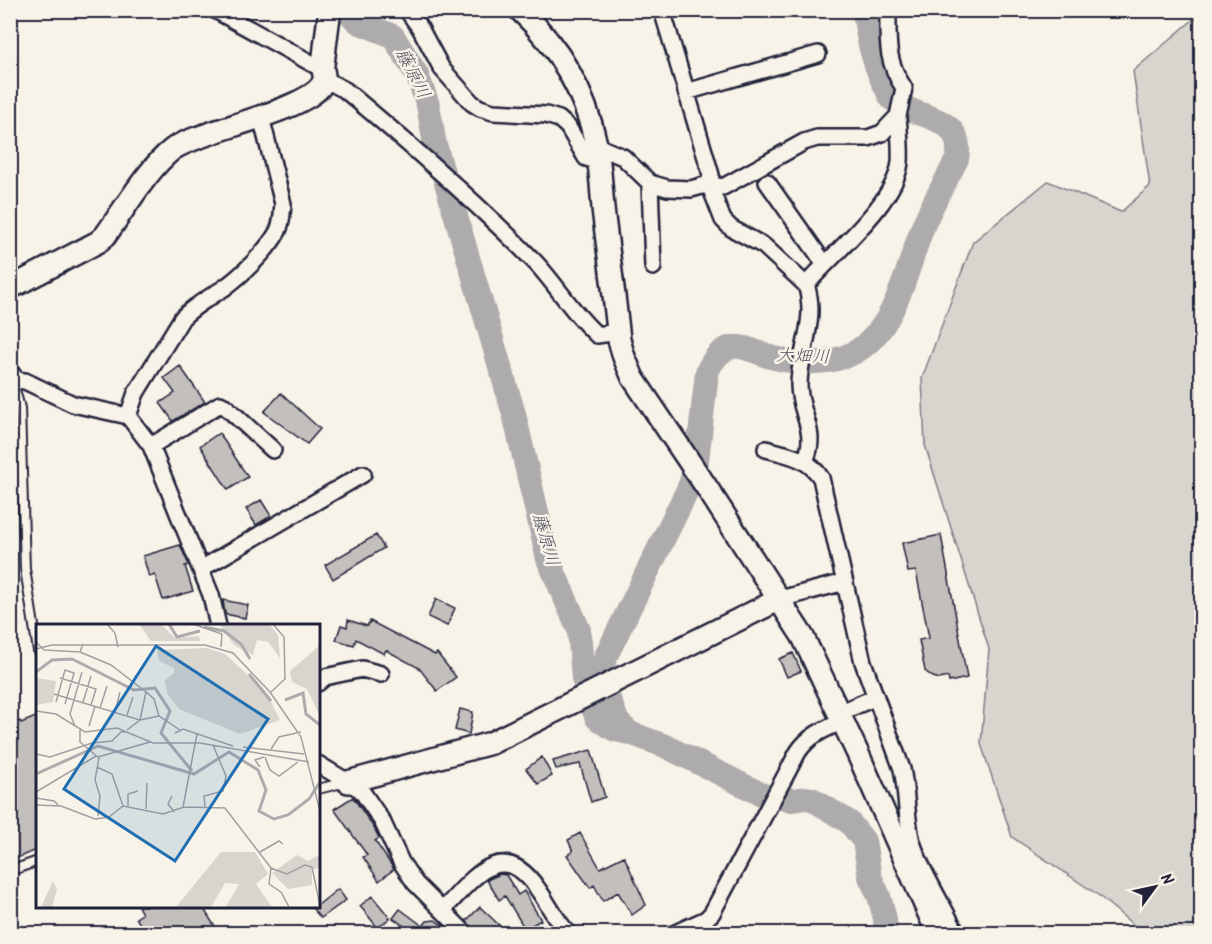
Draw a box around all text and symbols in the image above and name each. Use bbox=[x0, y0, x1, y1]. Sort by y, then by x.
water label: 藤原川 bbox=[387, 43, 437, 105]
water label: 大畑川 bbox=[776, 342, 830, 372]
water label: 藤原川 bbox=[524, 510, 566, 570]
inset map bbox=[36, 624, 320, 908]
north arrow bbox=[1125, 857, 1185, 917]
text: N bbox=[1153, 869, 1180, 891]

